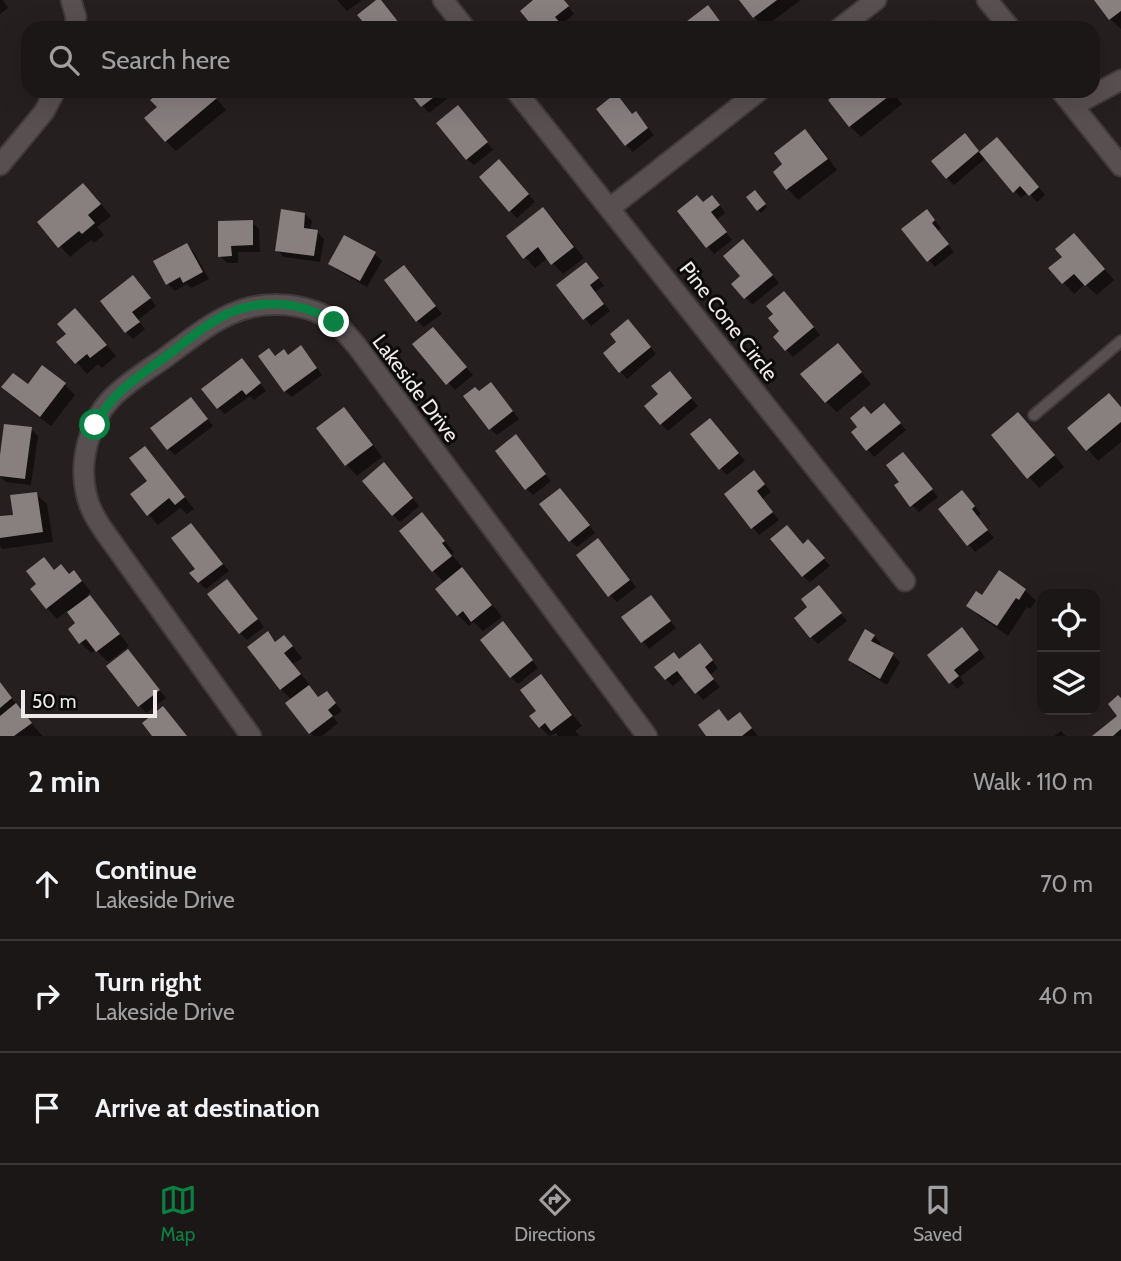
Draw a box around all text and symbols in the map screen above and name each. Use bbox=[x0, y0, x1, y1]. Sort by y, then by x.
search box bbox=[21, 21, 1100, 98]
icon: search bbox=[45, 41, 83, 79]
text: Search here bbox=[101, 44, 230, 76]
street label: Pine Cone Circle bbox=[675, 256, 783, 386]
route end bbox=[318, 306, 349, 337]
street label: Lakeside Drive bbox=[368, 329, 465, 447]
route start bbox=[79, 409, 110, 440]
map controls bbox=[1037, 589, 1100, 715]
button: locate bbox=[1037, 589, 1100, 652]
button: layers bbox=[1037, 652, 1100, 715]
scale bar bbox=[21, 687, 158, 719]
text: 50 m bbox=[32, 690, 76, 713]
text: 2 min bbox=[28, 763, 100, 800]
text: Walk · 110 m bbox=[973, 768, 1093, 796]
text: Continue bbox=[95, 854, 197, 886]
icon: ahead bbox=[28, 865, 66, 903]
text: 70 m bbox=[1040, 870, 1093, 898]
text: Lakeside Drive bbox=[95, 886, 235, 914]
text: Turn right bbox=[95, 966, 201, 998]
icon: right bbox=[28, 977, 66, 1015]
text: 40 m bbox=[1038, 982, 1093, 1010]
text: Lakeside Drive bbox=[95, 998, 235, 1026]
icon: arrive bbox=[28, 1089, 66, 1127]
text: Arrive at destination bbox=[95, 1092, 320, 1124]
tab: Map bbox=[159, 1181, 197, 1246]
tab: Directions bbox=[514, 1181, 595, 1246]
tab: Saved bbox=[913, 1181, 962, 1246]

